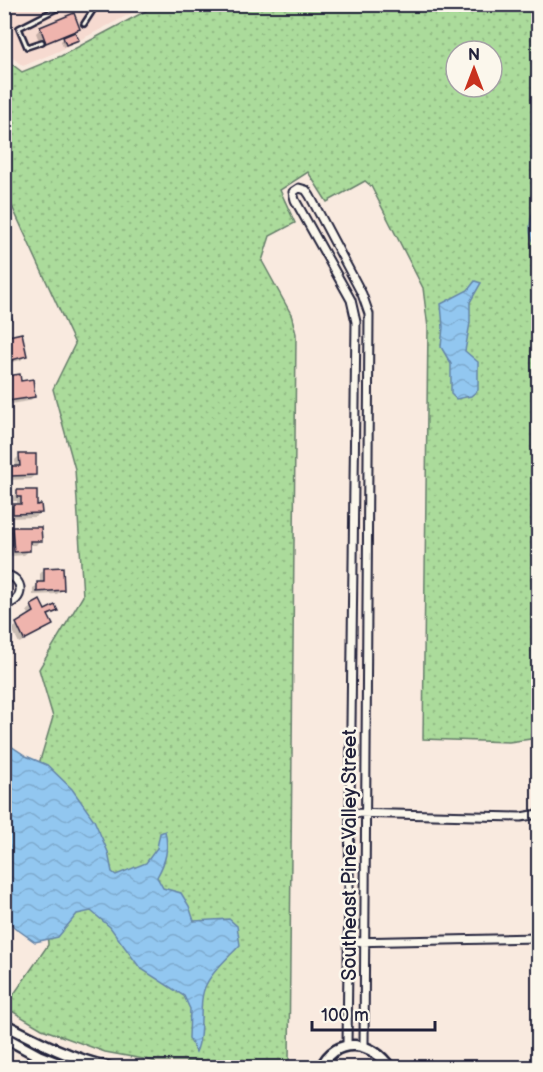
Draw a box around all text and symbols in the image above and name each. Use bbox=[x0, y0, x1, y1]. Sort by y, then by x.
north arrow bbox=[444, 39, 504, 99]
text: N bbox=[468, 46, 480, 65]
street label: Southeast Pine Valley Street bbox=[338, 729, 362, 981]
scale bar bbox=[312, 994, 435, 1032]
text: 100 m bbox=[321, 1005, 369, 1026]

